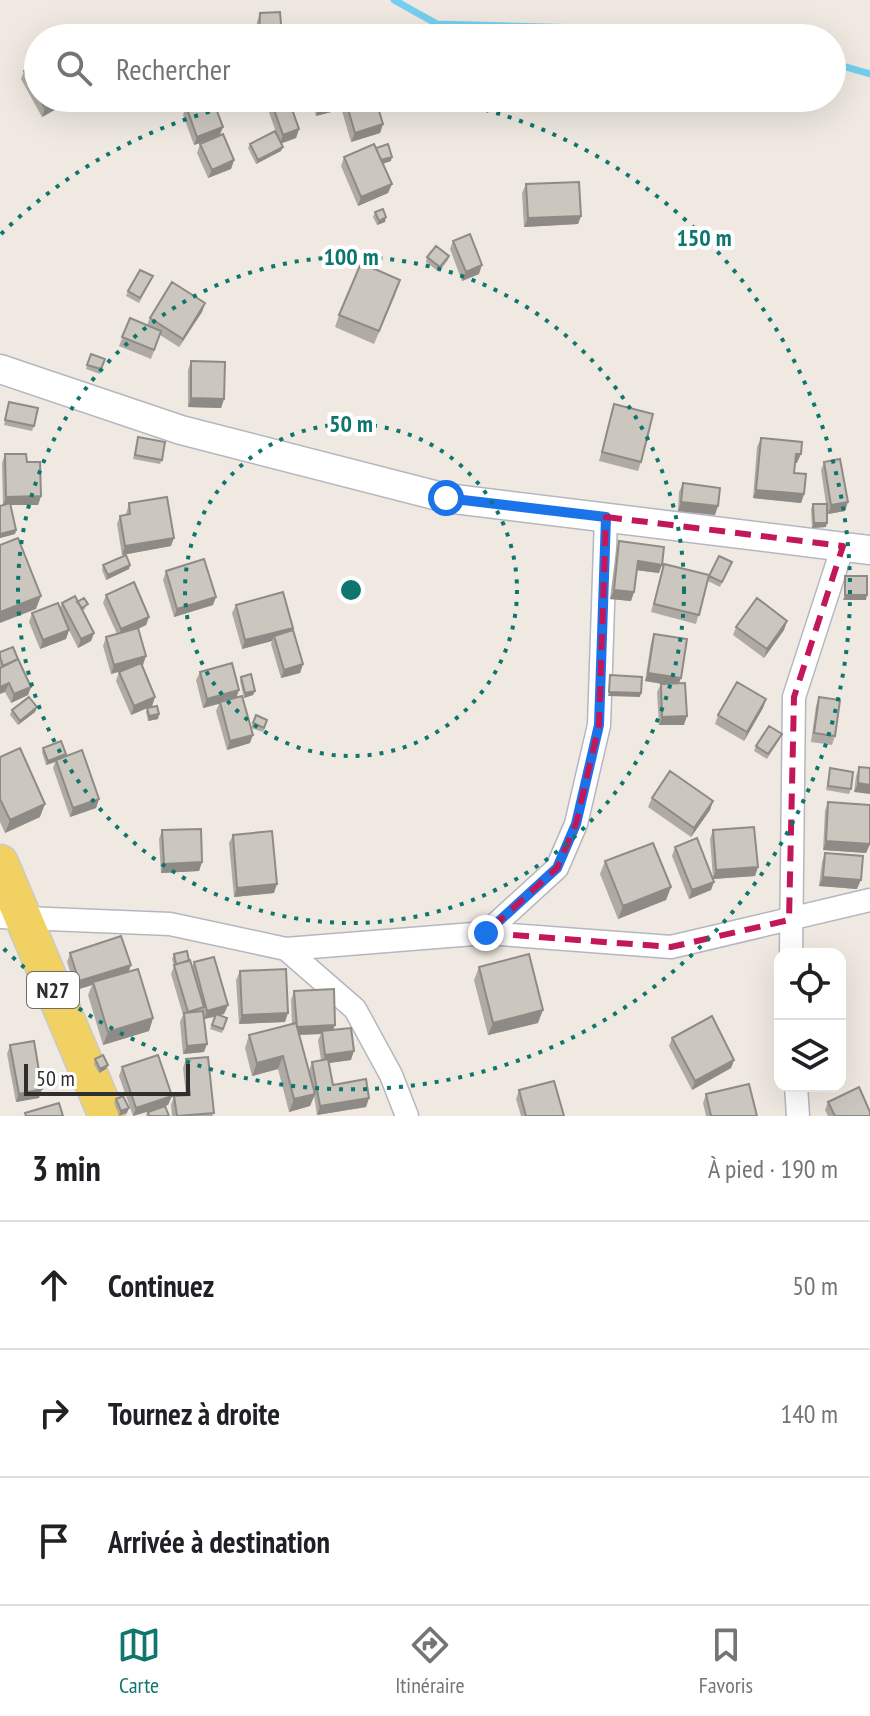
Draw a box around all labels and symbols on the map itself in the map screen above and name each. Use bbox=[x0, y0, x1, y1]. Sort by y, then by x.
text: 150 m bbox=[676, 222, 732, 253]
text: 100 m bbox=[323, 241, 379, 272]
text: 50 m bbox=[329, 408, 373, 439]
route start bbox=[428, 480, 464, 516]
centre of rings bbox=[337, 576, 365, 604]
route end bbox=[468, 915, 504, 951]
road number: N27 bbox=[27, 972, 79, 1008]
scale bar bbox=[24, 1060, 190, 1096]

